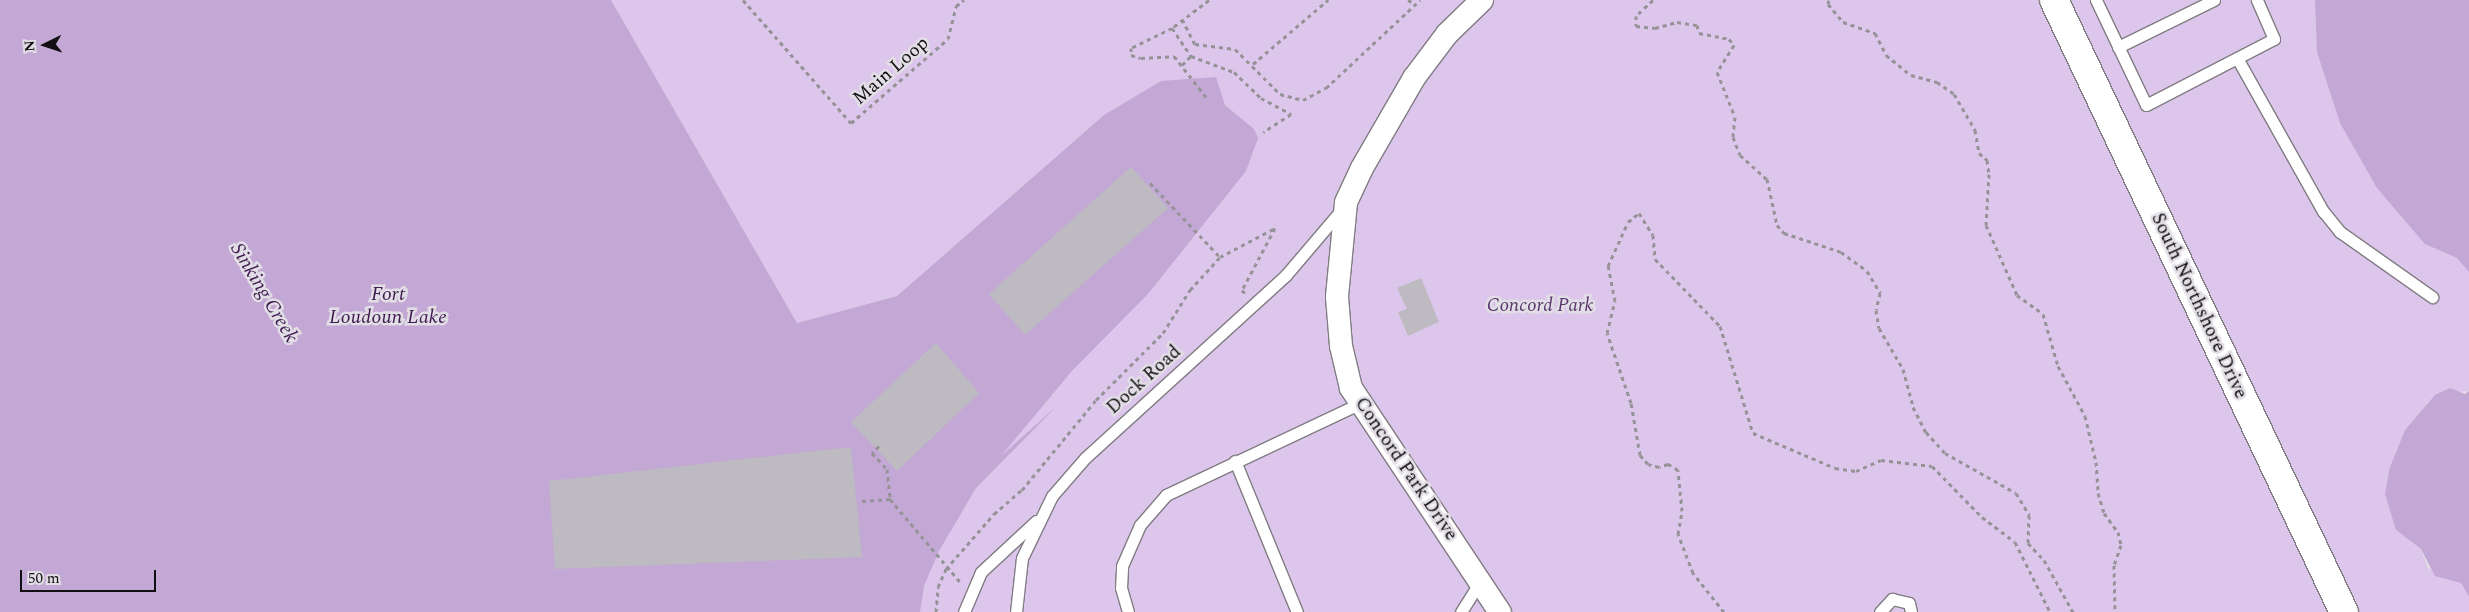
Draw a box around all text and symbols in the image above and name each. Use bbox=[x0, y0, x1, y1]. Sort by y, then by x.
north arrow bbox=[20, 20, 70, 70]
street label: Main Loop bbox=[849, 32, 933, 110]
text: N bbox=[19, 40, 40, 53]
street label: South Northshore Drive bbox=[2146, 210, 2252, 402]
water label: Sinking Creek bbox=[225, 239, 303, 347]
water label: Fort Loudoun Lake bbox=[329, 282, 447, 329]
park label: Concord Park bbox=[1487, 295, 1593, 317]
street label: Dock Road bbox=[1102, 341, 1186, 419]
street label: Concord Park Drive bbox=[1350, 393, 1462, 545]
scale bar bbox=[22, 560, 159, 592]
text: 50 m bbox=[28, 567, 60, 590]

